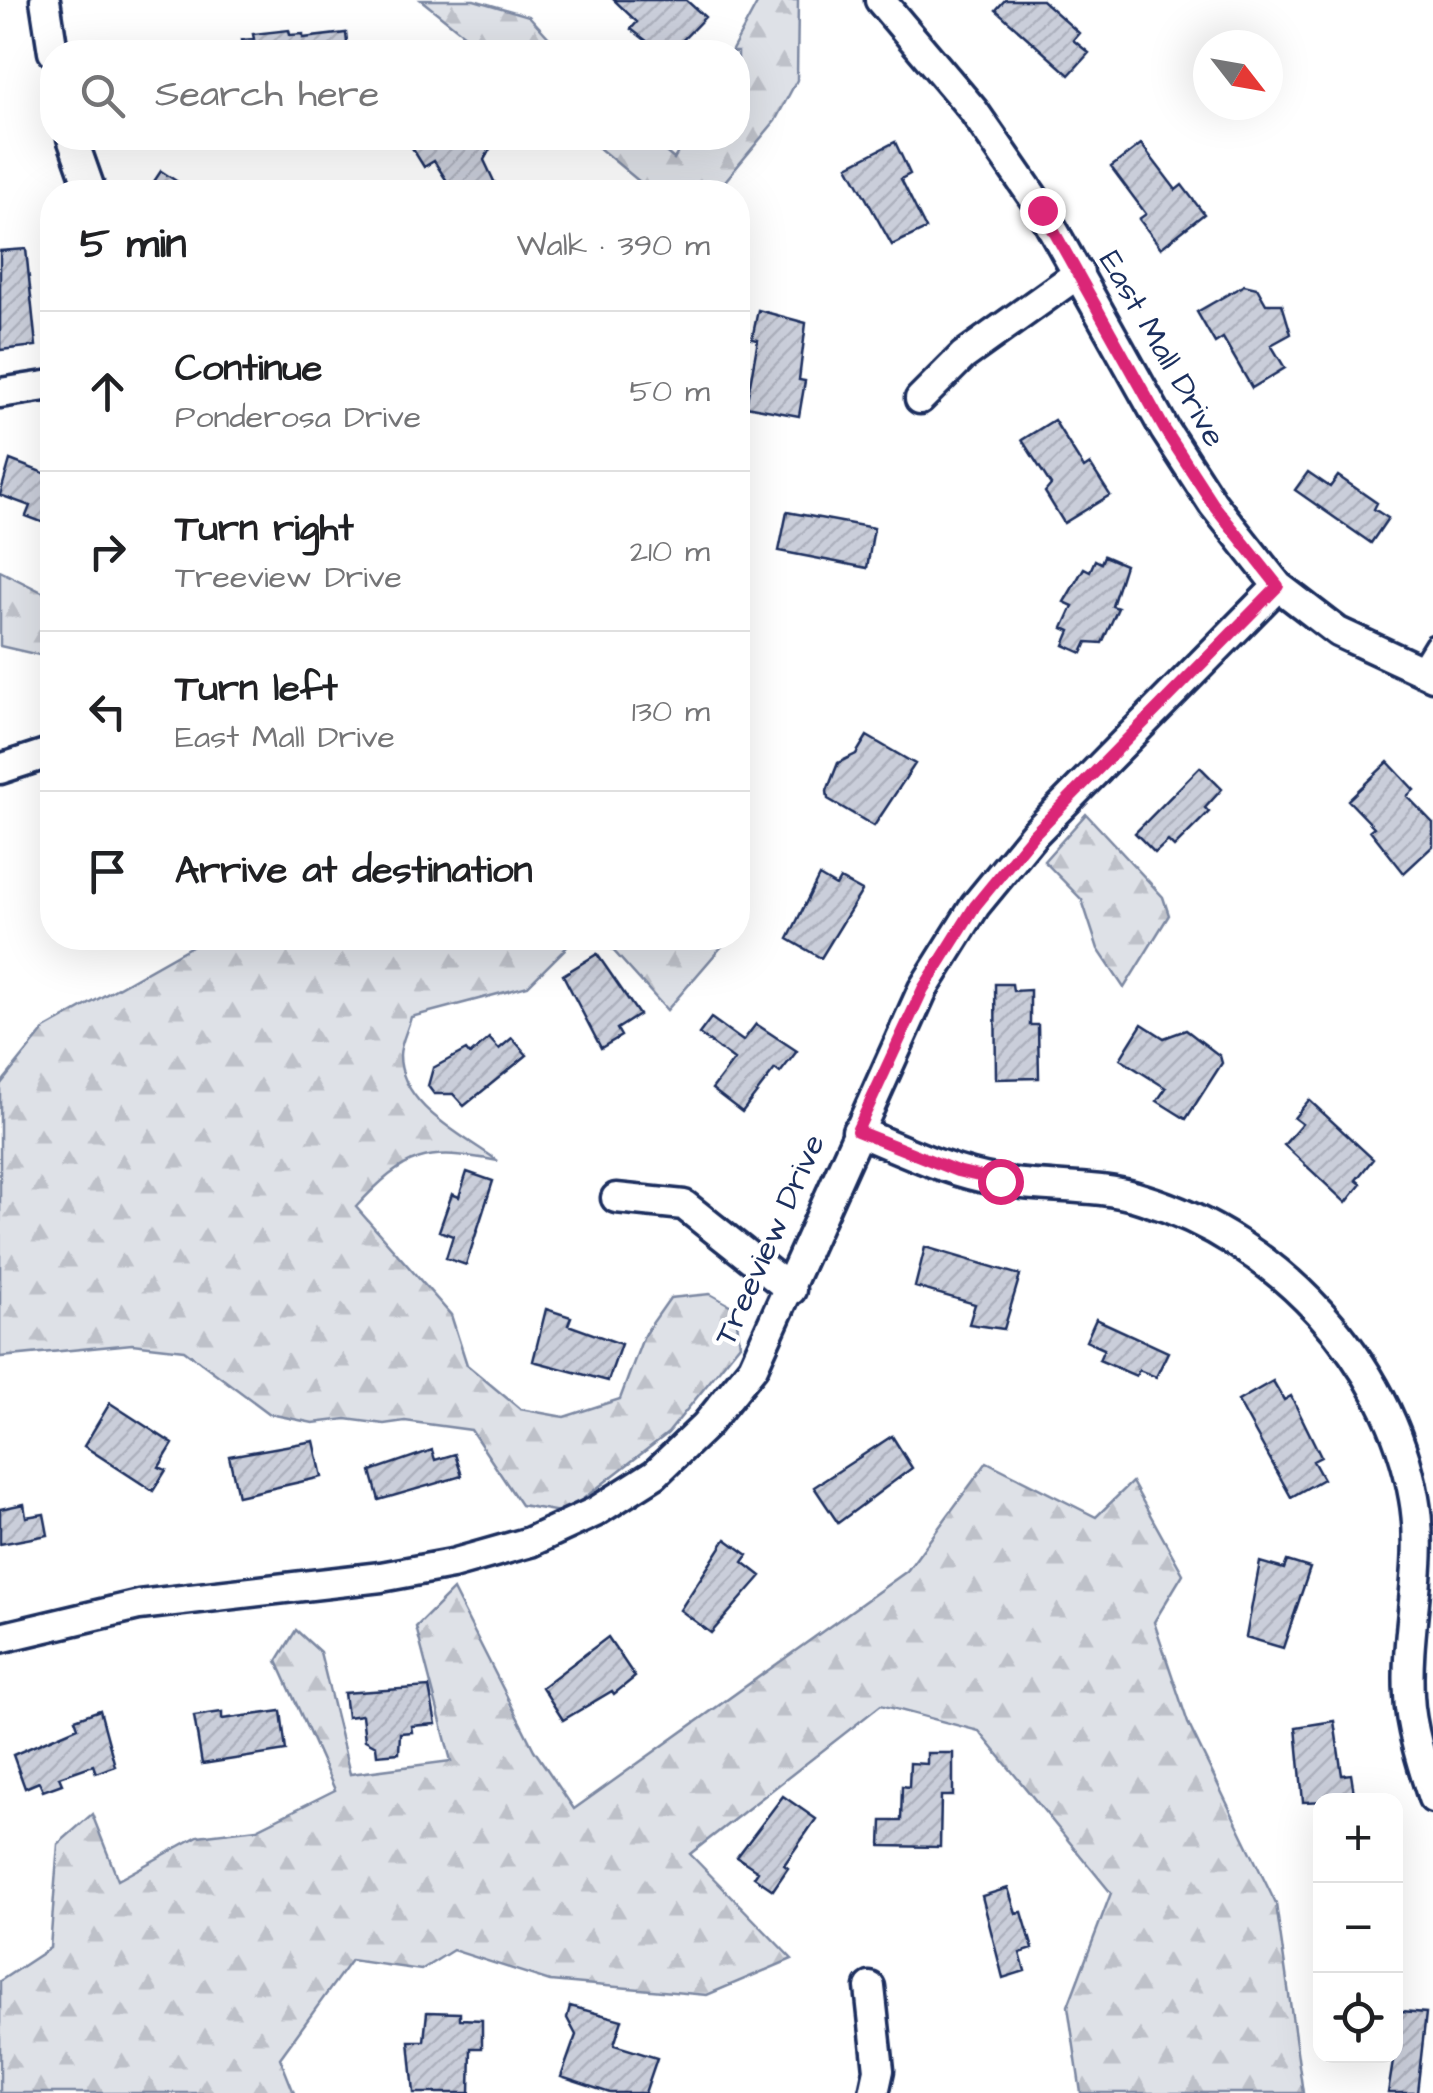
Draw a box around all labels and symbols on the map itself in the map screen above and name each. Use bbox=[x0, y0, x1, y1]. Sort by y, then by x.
north arrow bbox=[1193, 30, 1283, 120]
route end bbox=[1020, 188, 1066, 234]
street label: East Mall Drive bbox=[1088, 243, 1236, 455]
street label: Treeview Drive bbox=[703, 1127, 837, 1353]
route start bbox=[978, 1159, 1024, 1205]

